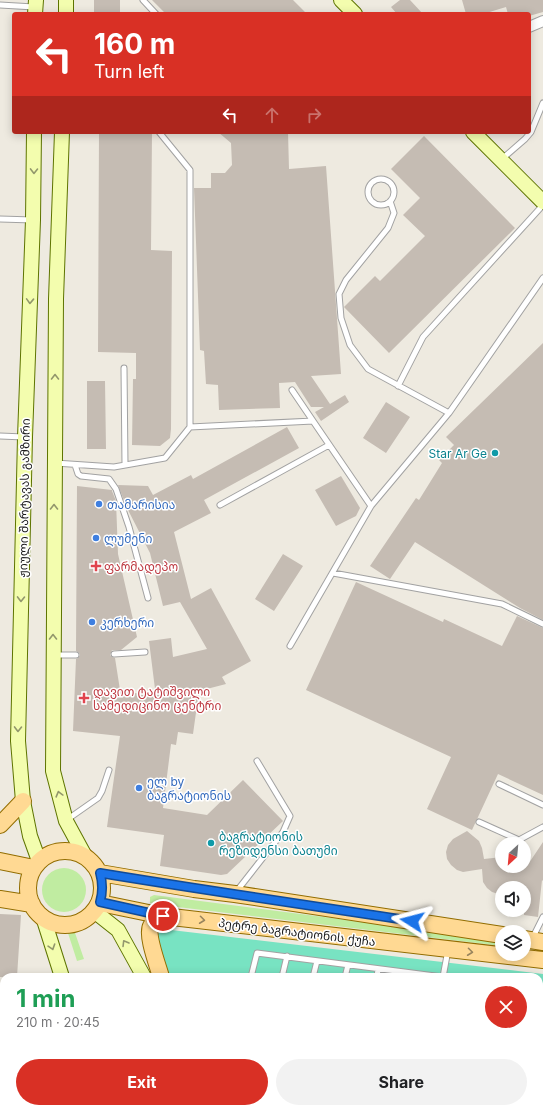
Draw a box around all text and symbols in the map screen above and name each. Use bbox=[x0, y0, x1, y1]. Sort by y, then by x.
text: 160 m bbox=[94, 27, 175, 61]
icon: left bbox=[28, 28, 80, 80]
text: Turn left bbox=[94, 61, 164, 82]
icon: left bbox=[219, 104, 241, 126]
icon: ahead bbox=[261, 104, 283, 126]
icon: right bbox=[303, 104, 325, 126]
one-way arrow bbox=[29, 168, 38, 174]
one-way arrow bbox=[26, 298, 34, 304]
one-way arrow bbox=[51, 374, 59, 380]
street label: ჟიული შარტავას გამზირი bbox=[15, 418, 34, 578]
place label: Star Ar Ge bbox=[429, 446, 487, 461]
marker: Star Ar Ge bbox=[490, 448, 500, 458]
place label: თამარისია bbox=[107, 497, 175, 512]
marker: თამარისია bbox=[94, 499, 104, 509]
one-way arrow bbox=[50, 504, 58, 510]
place label: ლუმენი bbox=[104, 531, 152, 547]
marker: ლუმენი bbox=[91, 533, 101, 543]
place label: ფარმადეპო bbox=[104, 559, 178, 575]
marker: ფარმადეპო bbox=[91, 561, 101, 571]
one-way arrow bbox=[17, 596, 25, 602]
place label: კერხერი bbox=[100, 615, 154, 630]
marker: კერხერი bbox=[87, 617, 97, 627]
one-way arrow bbox=[49, 634, 57, 640]
place label: დავით ტატიშვილი სამედიცინო ცენტრი bbox=[93, 684, 221, 714]
marker: დავით ტატიშვილი სამედიცინო ცენტრი bbox=[78, 692, 90, 704]
one-way arrow bbox=[14, 726, 22, 732]
place label: ელ by ბაგრატიონის bbox=[147, 774, 231, 803]
marker: ელ by ბაგრატიონის bbox=[134, 783, 144, 793]
one-way arrow bbox=[55, 791, 64, 798]
place label: ბაგრატიონის რეზიდენსი ბათუმი bbox=[219, 829, 338, 859]
north arrow bbox=[495, 837, 531, 873]
map controls bbox=[495, 837, 531, 961]
marker: ბაგრატიონის რეზიდენსი ბათუმი bbox=[206, 838, 216, 848]
button: sound bbox=[495, 881, 531, 917]
pin bbox=[146, 899, 180, 933]
position arrow bbox=[391, 900, 433, 942]
icon: arrive bbox=[152, 905, 174, 927]
street label: პეტრე ბაგრატიონის ქუჩა bbox=[218, 915, 376, 949]
one-way arrow bbox=[199, 916, 205, 925]
button: layers bbox=[495, 925, 531, 961]
one-way arrow bbox=[123, 940, 130, 947]
one-way arrow bbox=[48, 944, 56, 951]
one-way arrow bbox=[467, 947, 473, 956]
text: 1 min bbox=[16, 984, 75, 1013]
button: close bbox=[485, 986, 527, 1028]
text: 210 m · 20:45 bbox=[16, 1014, 100, 1030]
button: Exit bbox=[16, 1059, 268, 1105]
button: Share bbox=[276, 1059, 527, 1105]

